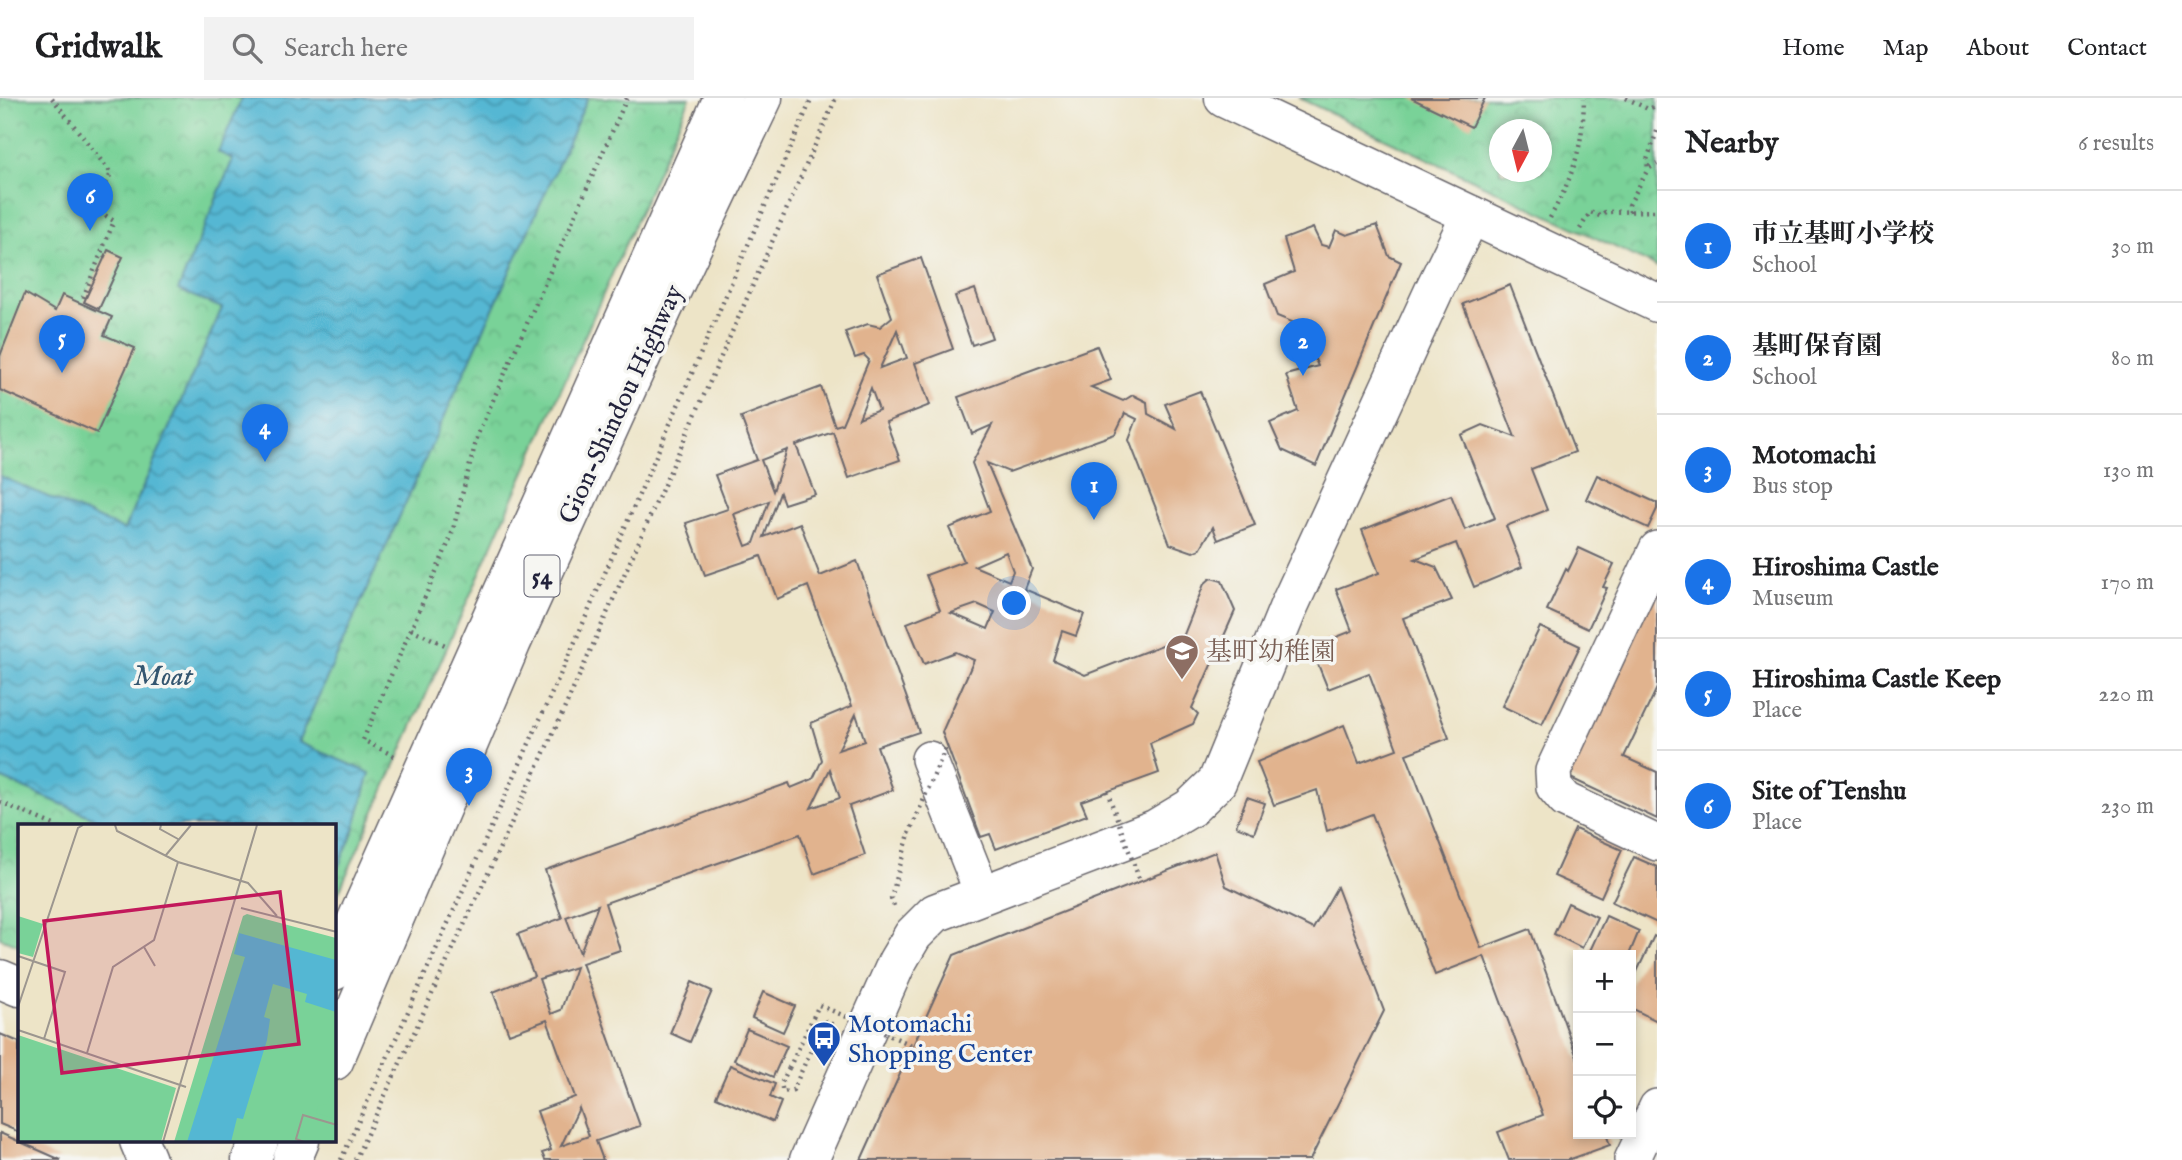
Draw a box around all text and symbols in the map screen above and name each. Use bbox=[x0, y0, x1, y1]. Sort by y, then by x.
search box bbox=[204, 17, 694, 80]
text: Gridwalk bbox=[35, 27, 162, 69]
icon: search bbox=[228, 29, 266, 67]
text: Search here bbox=[284, 32, 408, 65]
text: Home bbox=[1782, 33, 1845, 64]
text: Map bbox=[1883, 33, 1929, 64]
text: About bbox=[1967, 33, 2029, 64]
text: Contact bbox=[2067, 33, 2147, 64]
north arrow bbox=[1489, 119, 1552, 182]
text: Nearby bbox=[1685, 125, 1778, 163]
text: 6 results bbox=[2078, 129, 2154, 158]
pin: 6 bbox=[67, 173, 113, 231]
text: 市立基町小学校 bbox=[1752, 218, 1934, 251]
text: 1 bbox=[1704, 232, 1712, 261]
text: 30 m bbox=[2111, 232, 2154, 261]
text: School bbox=[1752, 251, 1817, 280]
street label: Gion-Shindou Highway bbox=[551, 280, 691, 529]
pin: 5 bbox=[39, 315, 85, 373]
pin: 2 bbox=[1280, 318, 1326, 376]
text: 基町保育園 bbox=[1752, 330, 1882, 363]
text: 2 bbox=[1703, 344, 1713, 373]
text: 80 m bbox=[2111, 344, 2154, 373]
text: School bbox=[1752, 363, 1817, 392]
pin: 4 bbox=[242, 404, 288, 462]
text: Motomachi bbox=[1752, 439, 1876, 472]
text: 3 bbox=[1704, 456, 1712, 485]
text: 130 m bbox=[2103, 456, 2154, 485]
pin: 1 bbox=[1071, 462, 1117, 520]
text: Bus stop bbox=[1752, 472, 1833, 501]
text: Hiroshima Castle bbox=[1752, 551, 1939, 584]
road number: 54 bbox=[524, 556, 560, 597]
text: 4 bbox=[1702, 568, 1714, 597]
text: 170 m bbox=[2101, 568, 2154, 597]
text: Museum bbox=[1752, 584, 1834, 613]
your location bbox=[997, 586, 1031, 620]
school or university icon: 基町幼稚園 bbox=[1163, 632, 1201, 681]
place label: 基町幼稚園 bbox=[1206, 636, 1336, 669]
water label: Moat bbox=[133, 660, 194, 695]
text: Hiroshima Castle Keep bbox=[1752, 663, 2001, 696]
text: 5 bbox=[1704, 680, 1712, 709]
text: 220 m bbox=[2098, 680, 2154, 709]
text: Place bbox=[1752, 696, 1802, 725]
pin: 3 bbox=[446, 748, 492, 806]
text: Site of Tenshu bbox=[1752, 775, 1907, 808]
text: 6 bbox=[1703, 792, 1713, 821]
text: 230 m bbox=[2101, 792, 2154, 821]
text: Place bbox=[1752, 808, 1802, 837]
inset map bbox=[18, 824, 336, 1142]
map controls bbox=[1573, 950, 1636, 1139]
button: + bbox=[1573, 950, 1636, 1013]
place label: Motomachi Shopping Center bbox=[848, 1008, 1033, 1071]
button: − bbox=[1573, 1013, 1636, 1076]
bus stop icon: Motomachi Shopping Center bbox=[805, 1019, 843, 1068]
button: locate bbox=[1573, 1076, 1636, 1139]

